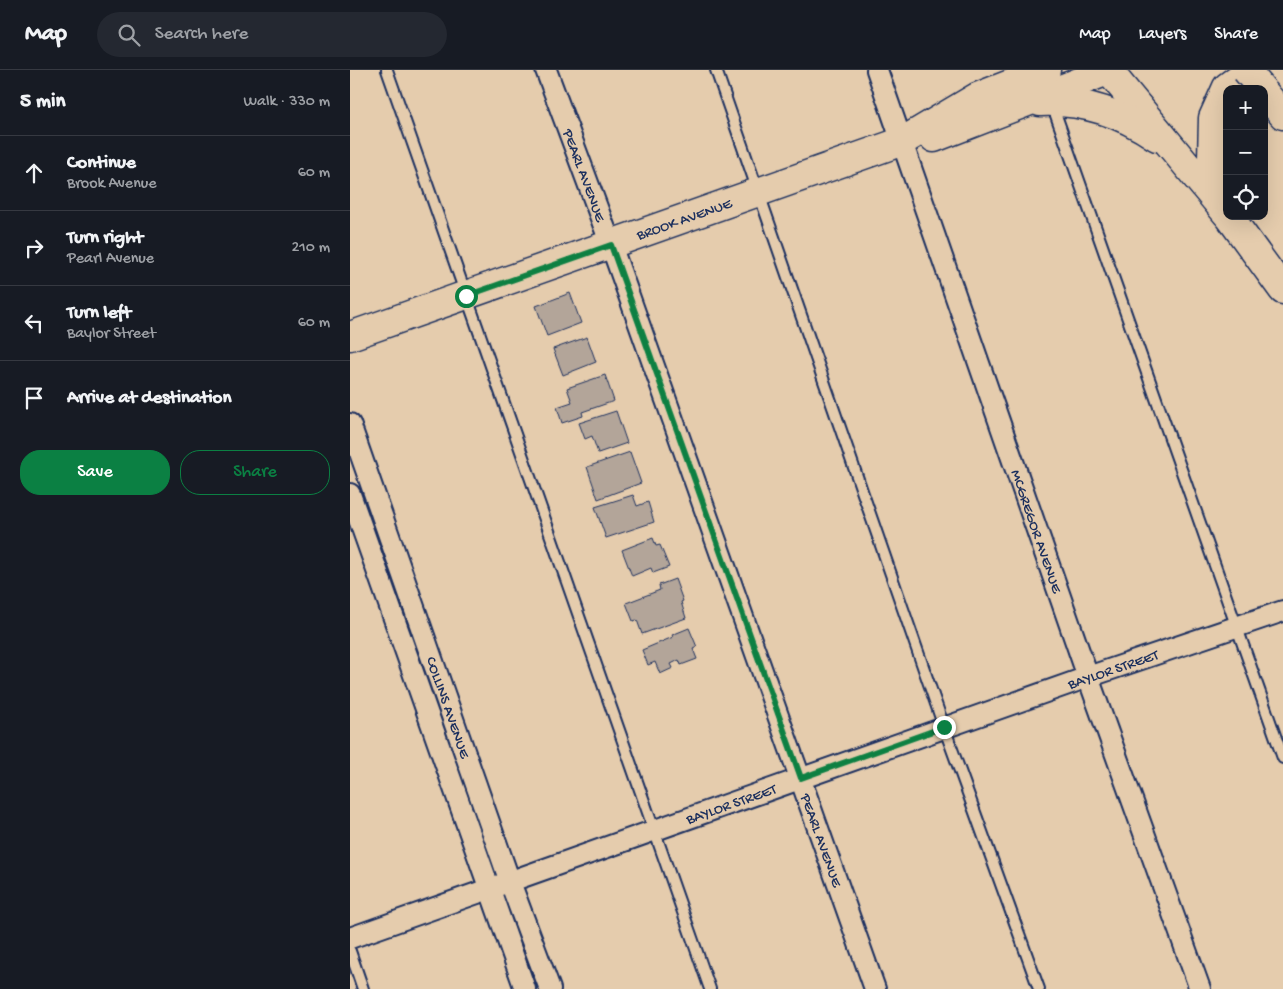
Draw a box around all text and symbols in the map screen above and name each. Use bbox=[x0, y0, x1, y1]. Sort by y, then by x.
search box bbox=[97, 12, 447, 57]
text: Map bbox=[25, 20, 67, 49]
icon: search bbox=[115, 21, 143, 49]
text: Search here bbox=[155, 23, 248, 46]
text: Map bbox=[1079, 24, 1111, 45]
text: Layers bbox=[1139, 24, 1186, 45]
text: Share bbox=[1214, 24, 1258, 45]
map controls bbox=[1223, 85, 1268, 220]
button: + bbox=[1223, 85, 1268, 130]
text: 5 min bbox=[20, 90, 65, 115]
text: Walk · 330 m bbox=[243, 93, 330, 112]
street label: PEARL AVENUE bbox=[557, 126, 609, 225]
button: − bbox=[1223, 130, 1268, 175]
text: Continue bbox=[67, 152, 136, 175]
icon: ahead bbox=[20, 159, 48, 187]
text: 60 m bbox=[298, 164, 330, 183]
text: Brook Avenue bbox=[67, 175, 157, 194]
button: locate bbox=[1223, 175, 1268, 220]
street label: BROOK AVENUE bbox=[634, 195, 735, 246]
text: Turn right bbox=[67, 227, 143, 250]
icon: right bbox=[20, 234, 48, 262]
text: 210 m bbox=[291, 239, 330, 258]
text: Pearl Avenue bbox=[67, 250, 154, 269]
route start bbox=[455, 285, 478, 308]
text: Turn left bbox=[67, 302, 131, 325]
icon: left bbox=[20, 309, 48, 337]
text: 60 m bbox=[298, 314, 330, 333]
text: Baylor Street bbox=[67, 325, 156, 344]
icon: arrive bbox=[20, 384, 48, 412]
text: Arrive at destination bbox=[67, 387, 231, 410]
button: Save bbox=[20, 450, 170, 495]
button: Share bbox=[180, 450, 330, 495]
street label: MCGREGOR AVENUE bbox=[1006, 467, 1065, 596]
street label: BAYLOR STREET bbox=[1065, 646, 1162, 695]
street label: COLLINS AVENUE bbox=[421, 655, 473, 762]
route end bbox=[933, 716, 956, 739]
street label: BAYLOR STREET bbox=[683, 781, 780, 830]
street label: PEARL AVENUE bbox=[795, 791, 845, 890]

